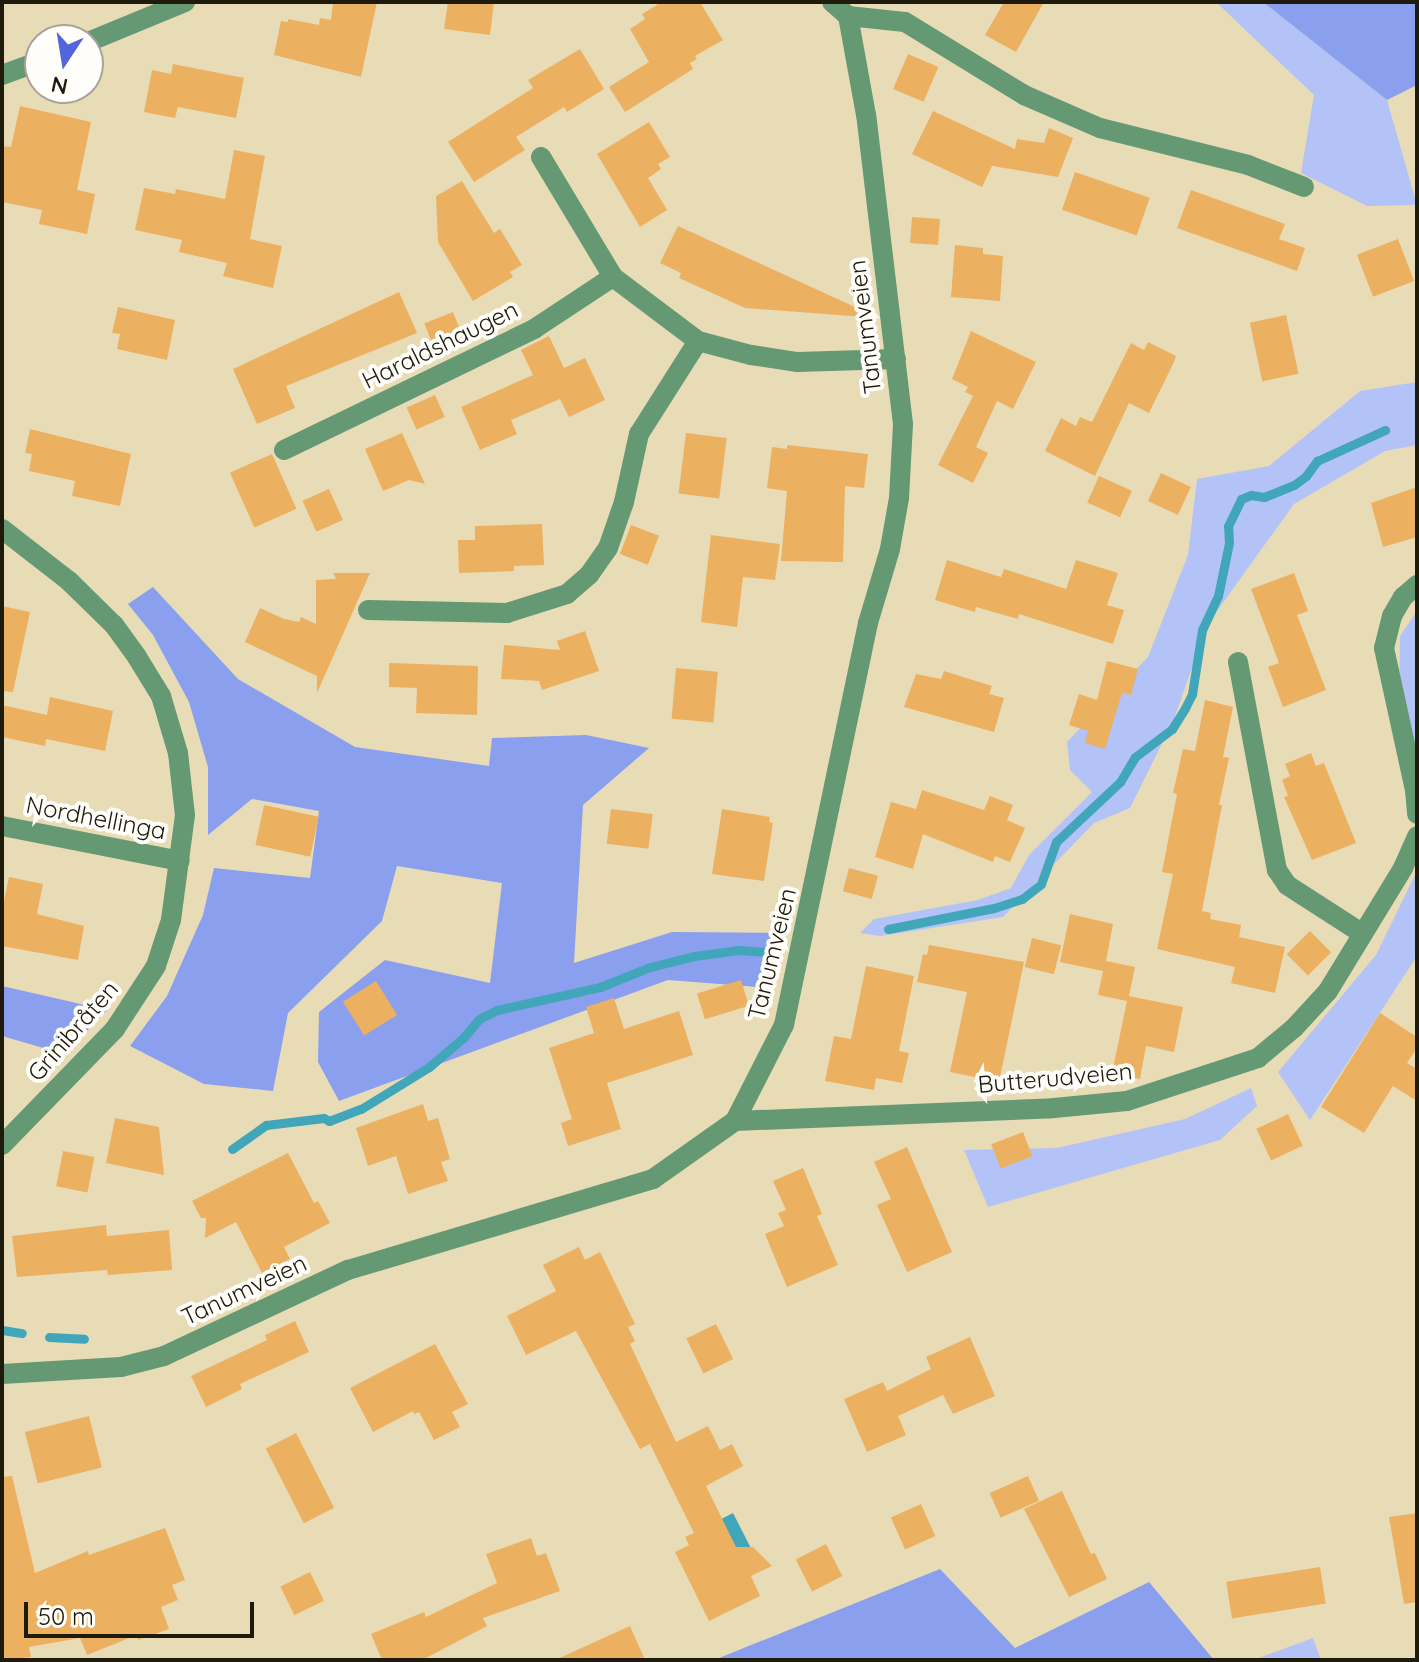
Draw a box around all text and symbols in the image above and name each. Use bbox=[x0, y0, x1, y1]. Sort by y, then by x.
north arrow bbox=[24, 24, 104, 104]
text: N bbox=[49, 70, 70, 101]
street label: Tanumveien bbox=[843, 258, 887, 396]
street label: Haraldshaugen bbox=[357, 295, 523, 395]
street label: Nordhellinga bbox=[24, 790, 168, 846]
street label: Tanumveien bbox=[742, 885, 802, 1023]
street label: Grinibråten bbox=[22, 975, 124, 1087]
street label: Butterudveien bbox=[976, 1057, 1134, 1099]
street label: Tanumveien bbox=[177, 1248, 311, 1332]
scale bar bbox=[28, 1586, 258, 1636]
text: 50 m bbox=[38, 1601, 94, 1631]

